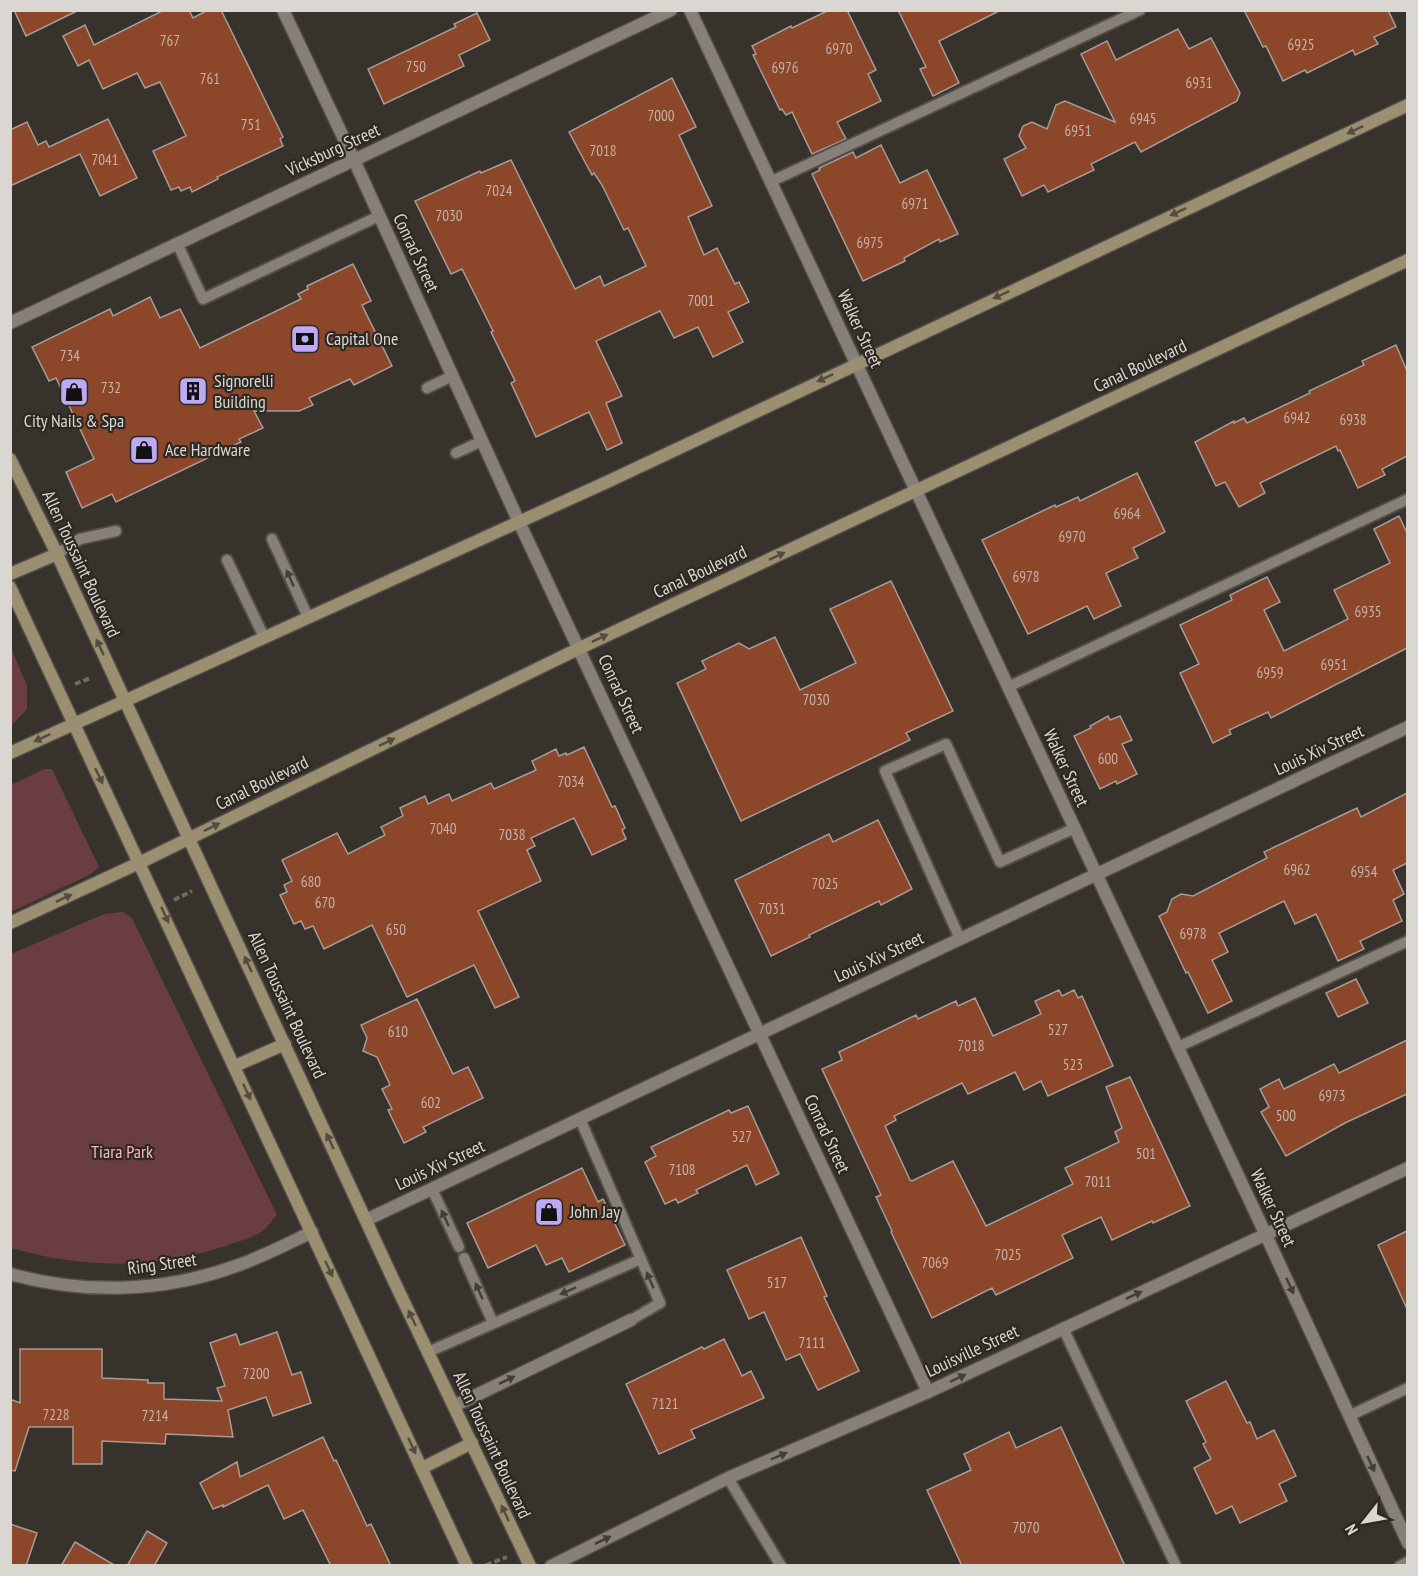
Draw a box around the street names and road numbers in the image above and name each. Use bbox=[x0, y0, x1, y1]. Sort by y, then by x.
street label: Vicksburg Street bbox=[281, 118, 384, 182]
street label: Conrad Street bbox=[388, 210, 445, 296]
street label: Walker Street bbox=[832, 286, 888, 371]
street label: Canal Boulevard bbox=[1089, 334, 1190, 397]
street label: Allen Toussaint Boulevard bbox=[37, 487, 126, 641]
street label: Canal Boulevard bbox=[649, 540, 750, 603]
street label: Conrad Street bbox=[593, 651, 650, 737]
street label: Louis Xiv Street bbox=[1270, 719, 1367, 780]
street label: Walker Street bbox=[1038, 725, 1094, 810]
street label: Canal Boulevard bbox=[212, 750, 312, 815]
street label: Louis Xiv Street bbox=[830, 926, 927, 987]
street label: Allen Toussaint Boulevard bbox=[243, 928, 332, 1082]
street label: Conrad Street bbox=[799, 1091, 856, 1177]
street label: Louis Xiv Street bbox=[391, 1134, 488, 1195]
street label: Walker Street bbox=[1245, 1165, 1301, 1250]
street label: Ring Street bbox=[126, 1247, 198, 1280]
street label: Louisville Street bbox=[922, 1319, 1022, 1382]
street label: Allen Toussaint Boulevard bbox=[448, 1368, 537, 1522]

